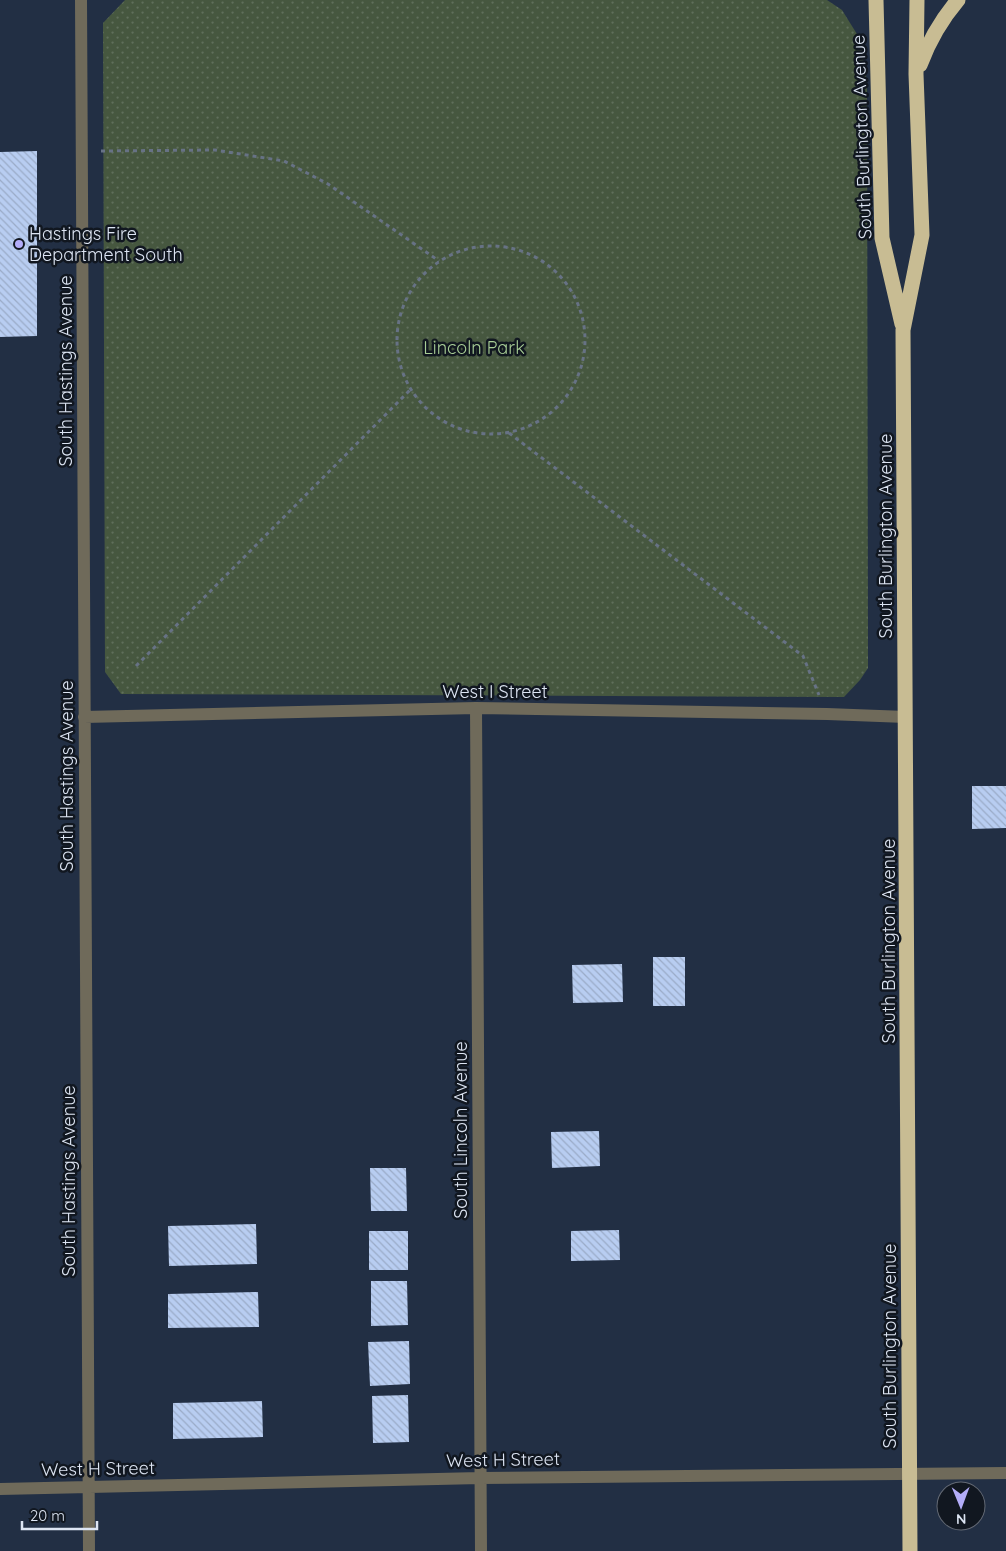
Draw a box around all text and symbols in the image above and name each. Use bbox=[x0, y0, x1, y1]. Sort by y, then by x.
street label: South Burlington Avenue bbox=[846, 34, 877, 240]
place label: Hastings Fire Department South bbox=[29, 222, 183, 266]
marker: Hastings Fire Department South bbox=[13, 238, 25, 250]
street label: South Hastings Avenue bbox=[54, 275, 77, 467]
park label: Lincoln Park bbox=[423, 336, 525, 359]
street label: South Burlington Avenue bbox=[874, 434, 897, 638]
street label: South Hastings Avenue bbox=[55, 680, 78, 872]
street label: West I Street bbox=[442, 680, 548, 703]
street label: South Burlington Avenue bbox=[877, 839, 900, 1043]
street label: South Lincoln Avenue bbox=[449, 1041, 472, 1219]
street label: South Hastings Avenue bbox=[57, 1085, 80, 1277]
street label: South Burlington Avenue bbox=[878, 1244, 901, 1448]
street label: West H Street bbox=[446, 1447, 560, 1472]
street label: West H Street bbox=[41, 1456, 155, 1481]
north arrow bbox=[936, 1481, 986, 1531]
scale bar bbox=[22, 1498, 98, 1530]
text: 20 m bbox=[30, 1506, 65, 1525]
text: N bbox=[956, 1510, 967, 1528]

